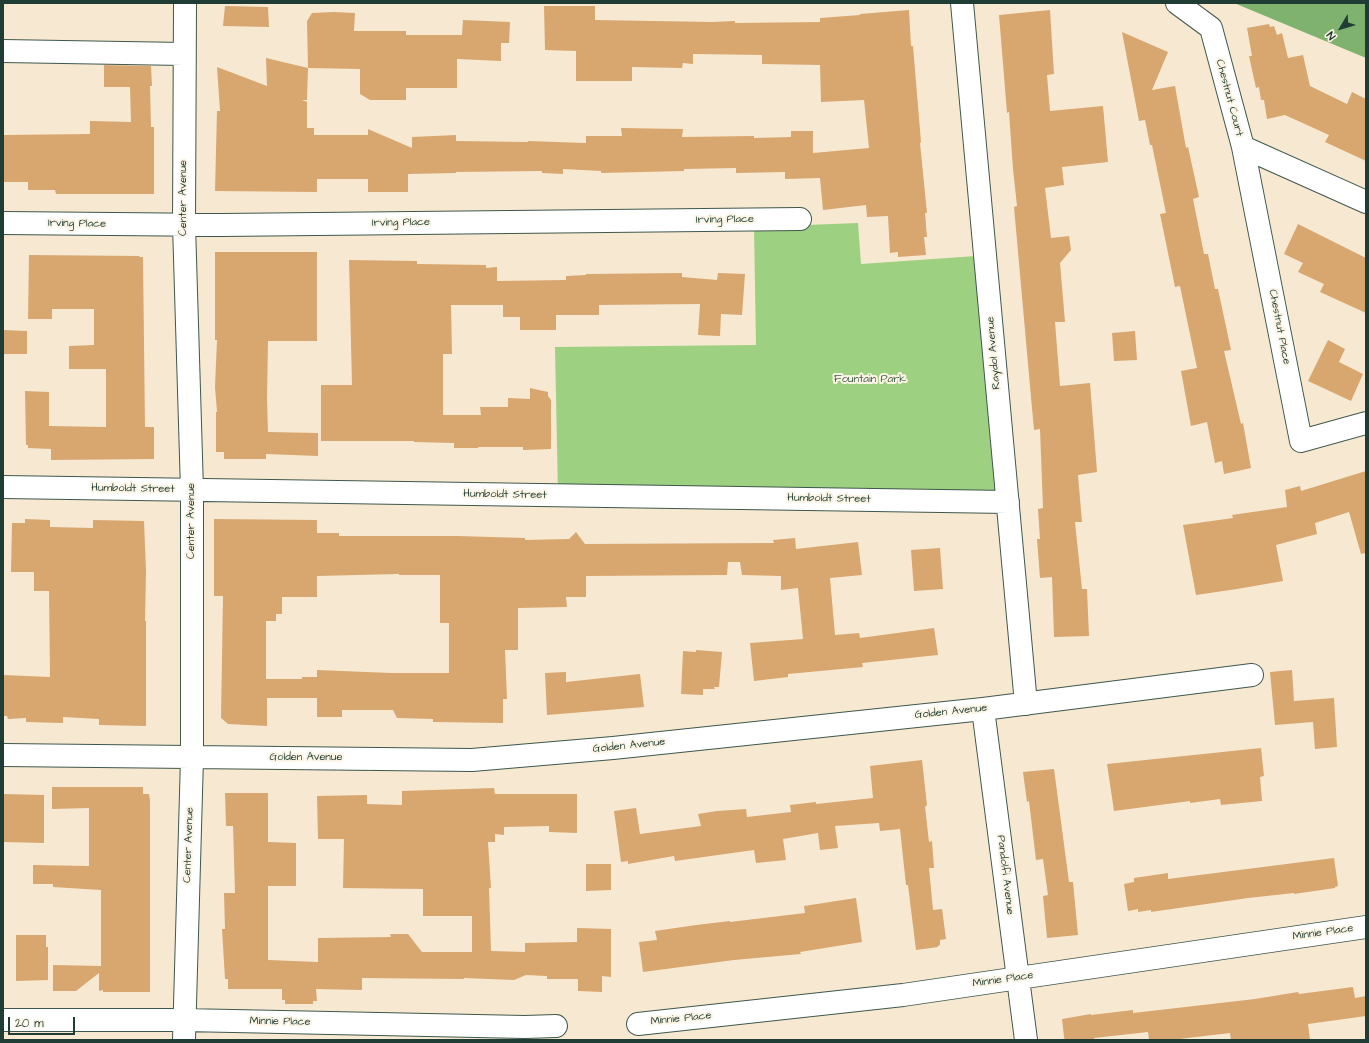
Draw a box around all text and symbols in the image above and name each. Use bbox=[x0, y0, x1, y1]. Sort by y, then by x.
north arrow bbox=[1321, 8, 1361, 48]
text: N bbox=[1323, 28, 1339, 43]
street label: Chestnut Court bbox=[1212, 58, 1246, 138]
street label: Center Avenue bbox=[177, 160, 191, 236]
street label: Irving Place bbox=[696, 213, 754, 227]
street label: Irving Place bbox=[372, 216, 430, 230]
street label: Irving Place bbox=[48, 217, 106, 231]
street label: Chestnut Place bbox=[1265, 288, 1293, 366]
street label: Raydol Avenue bbox=[984, 316, 1004, 390]
park label: Fountain Park bbox=[834, 373, 906, 387]
street label: Humboldt Street bbox=[91, 482, 175, 496]
street label: Center Avenue bbox=[185, 483, 199, 559]
street label: Humboldt Street bbox=[463, 488, 547, 502]
street label: Humboldt Street bbox=[787, 492, 871, 506]
street label: Golden Avenue bbox=[914, 702, 988, 722]
street label: Golden Avenue bbox=[592, 736, 666, 756]
street label: Golden Avenue bbox=[270, 751, 342, 765]
street label: Center Avenue bbox=[181, 807, 197, 883]
street label: Pandolfi Avenue bbox=[994, 834, 1016, 916]
street label: Minnie Place bbox=[1292, 922, 1354, 944]
street label: Minnie Place bbox=[972, 969, 1034, 991]
scale bar bbox=[10, 1009, 77, 1035]
street label: Minnie Place bbox=[650, 1009, 712, 1029]
text: 20 m bbox=[15, 1015, 44, 1032]
street label: Minnie Place bbox=[249, 1015, 311, 1029]

